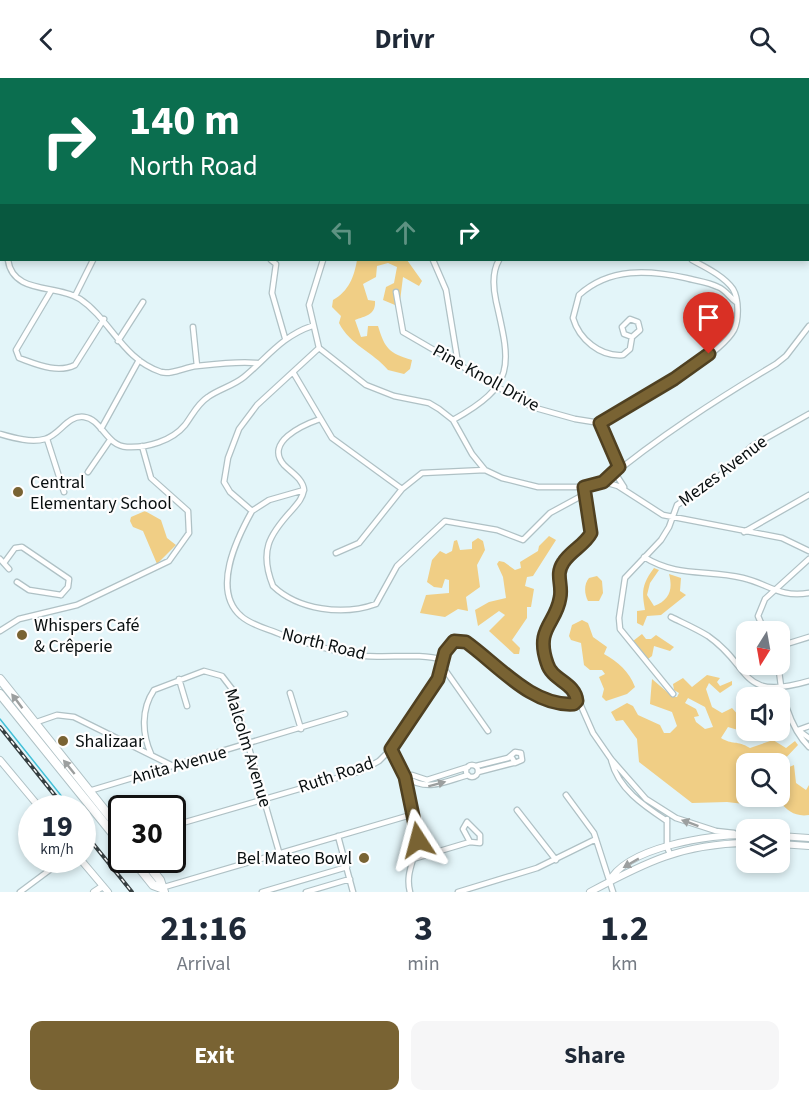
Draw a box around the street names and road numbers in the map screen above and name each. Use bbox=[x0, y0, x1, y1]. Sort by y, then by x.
street label: Pine Knoll Drive bbox=[428, 338, 544, 418]
street label: Mezes Avenue bbox=[674, 429, 773, 513]
street label: North Road bbox=[279, 621, 369, 667]
street label: Malcolm Avenue bbox=[218, 686, 278, 810]
street label: Anita Avenue bbox=[128, 739, 230, 791]
street label: Ruth Road bbox=[295, 750, 377, 800]

